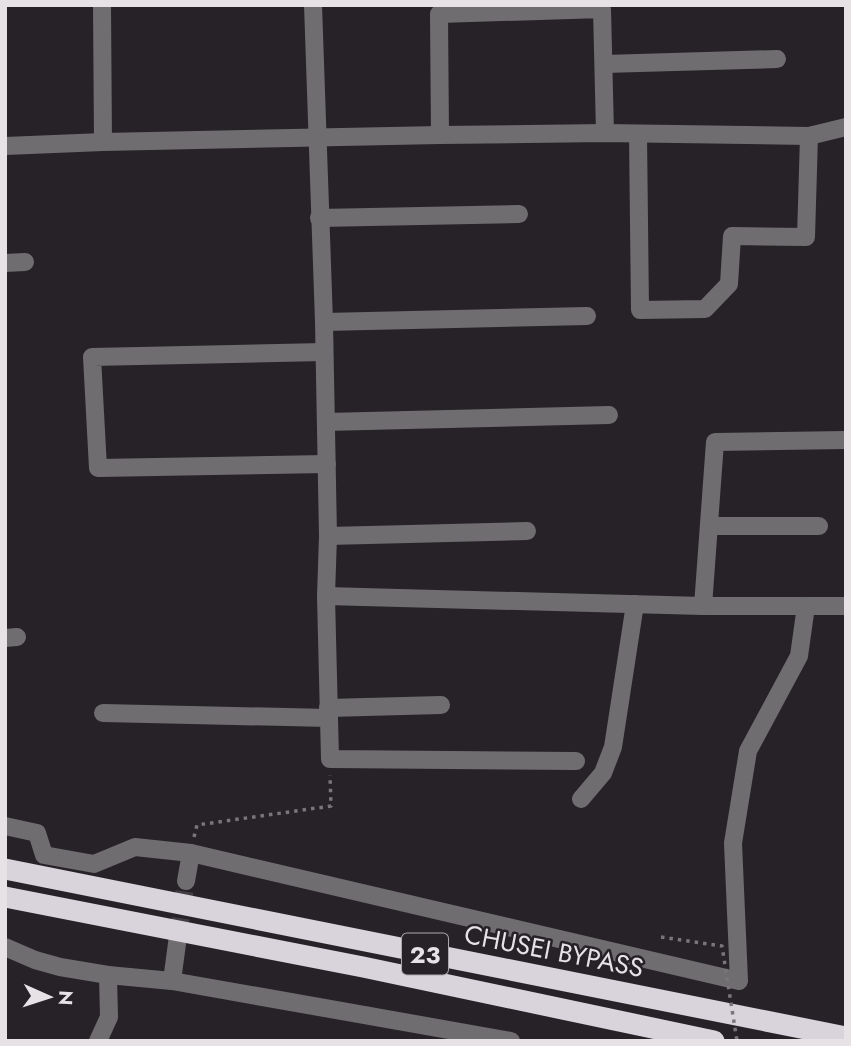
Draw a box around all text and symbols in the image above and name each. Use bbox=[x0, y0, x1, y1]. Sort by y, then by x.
street label: CHUSEI BYPASS bbox=[461, 915, 647, 987]
road number: 23 bbox=[402, 934, 448, 974]
north arrow bbox=[14, 962, 84, 1032]
text: N bbox=[52, 990, 79, 1006]

